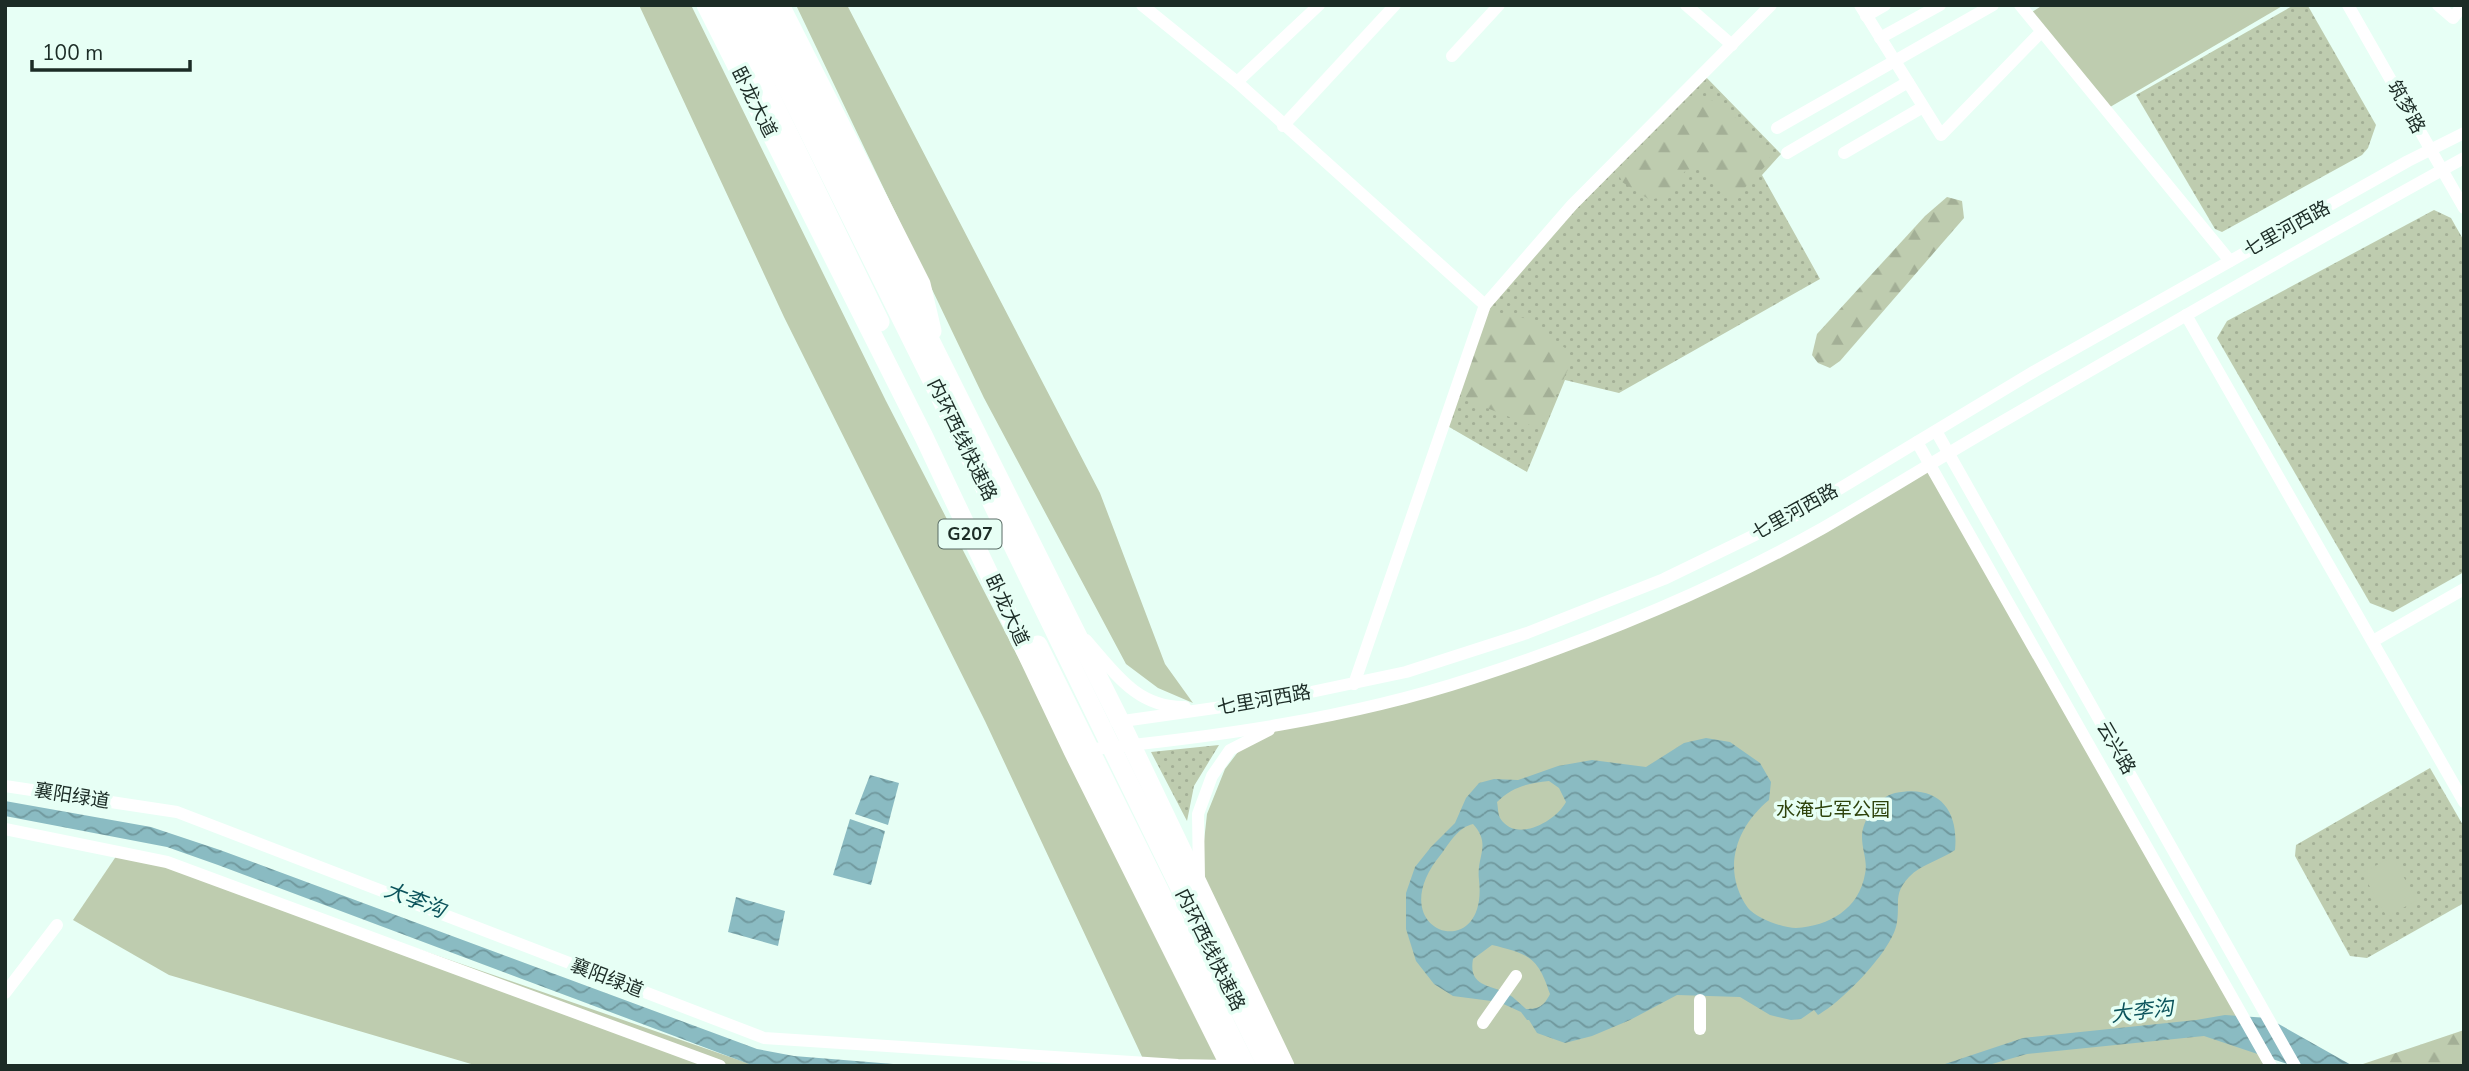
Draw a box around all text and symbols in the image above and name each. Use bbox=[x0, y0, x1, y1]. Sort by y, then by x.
scale bar bbox=[32, 28, 189, 72]
text: 100 m bbox=[42, 39, 103, 67]
street label: 卧龙大道 bbox=[725, 62, 783, 142]
street label: 筑梦路 bbox=[2381, 76, 2431, 138]
street label: 七里河西路 bbox=[2239, 195, 2335, 263]
street label: 内环西线快速路 bbox=[921, 375, 1003, 505]
street label: 七里河西路 bbox=[1747, 478, 1843, 546]
road number: G207 bbox=[939, 520, 1002, 548]
street label: 卧龙大道 bbox=[979, 570, 1035, 650]
street label: 七里河西路 bbox=[1215, 679, 1313, 721]
street label: 云兴路 bbox=[2090, 717, 2142, 779]
street label: 襄阳绿道 bbox=[32, 777, 112, 815]
park label: 水淹七军公园 bbox=[1776, 797, 1890, 823]
water label: 大李沟 bbox=[381, 876, 451, 925]
street label: 内环西线快速路 bbox=[1169, 885, 1251, 1015]
street label: 襄阳绿道 bbox=[567, 952, 647, 1004]
water label: 大李沟 bbox=[2109, 993, 2177, 1029]

